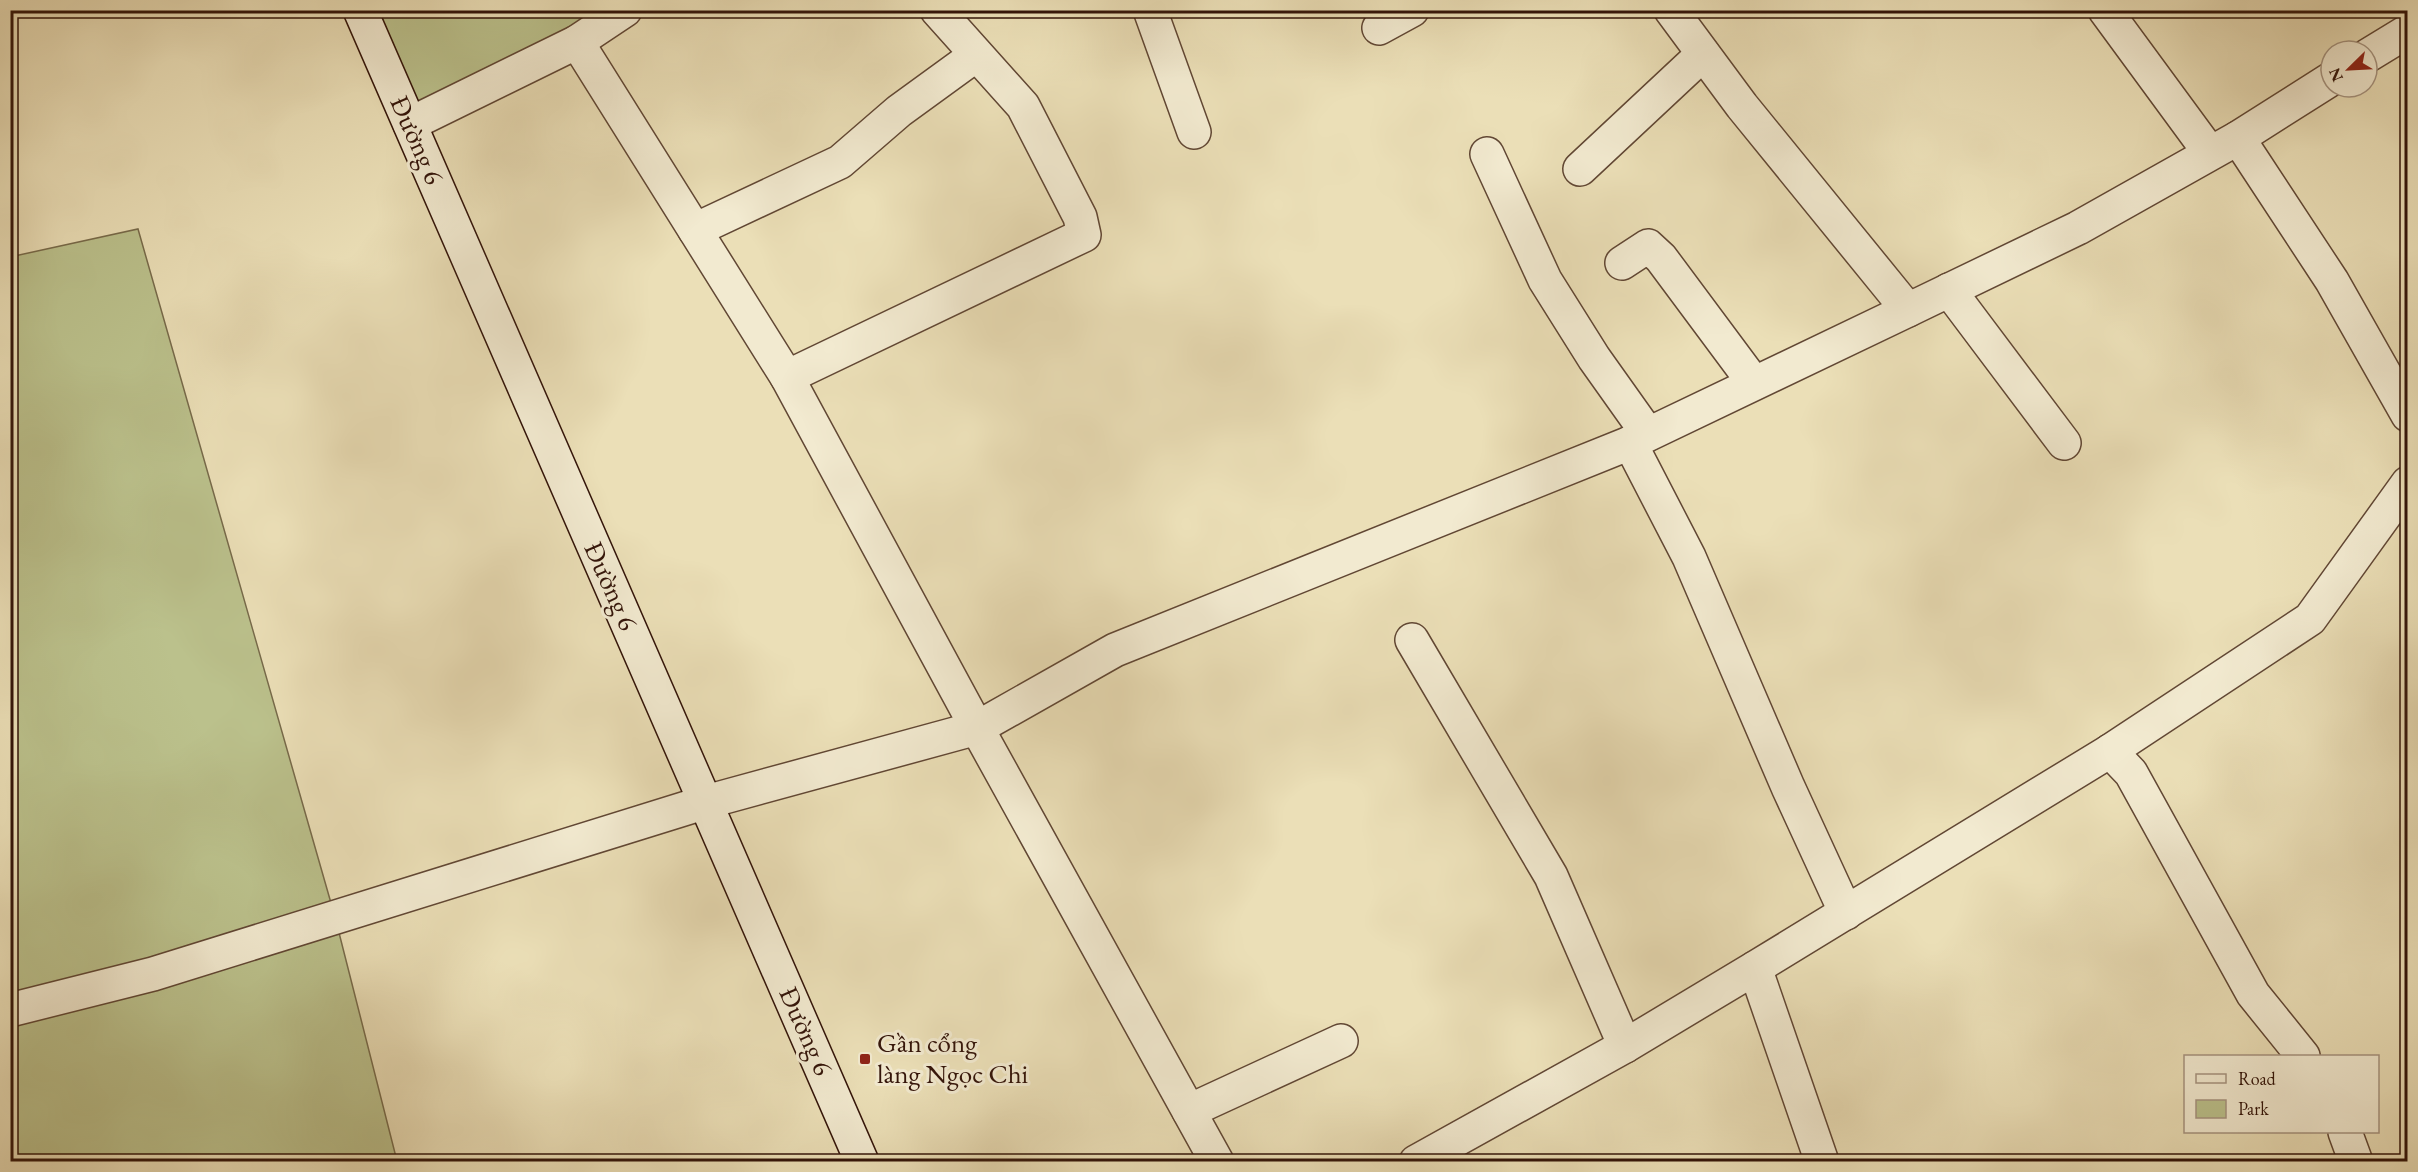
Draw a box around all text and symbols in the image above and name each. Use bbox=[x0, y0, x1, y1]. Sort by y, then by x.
north arrow bbox=[2319, 39, 2379, 99]
text: N bbox=[2324, 65, 2348, 85]
street label: Đường 6 bbox=[382, 90, 452, 190]
street label: Đường 6 bbox=[576, 536, 646, 636]
street label: Đường 6 bbox=[771, 981, 841, 1081]
place label: Gần cổng làng Ngọc Chi bbox=[877, 1025, 1029, 1091]
marker: Gần cổng làng Ngọc Chi bbox=[858, 1052, 872, 1066]
legend bbox=[2184, 1055, 2379, 1133]
text: Road bbox=[2238, 1067, 2277, 1090]
text: Park bbox=[2238, 1097, 2269, 1120]

